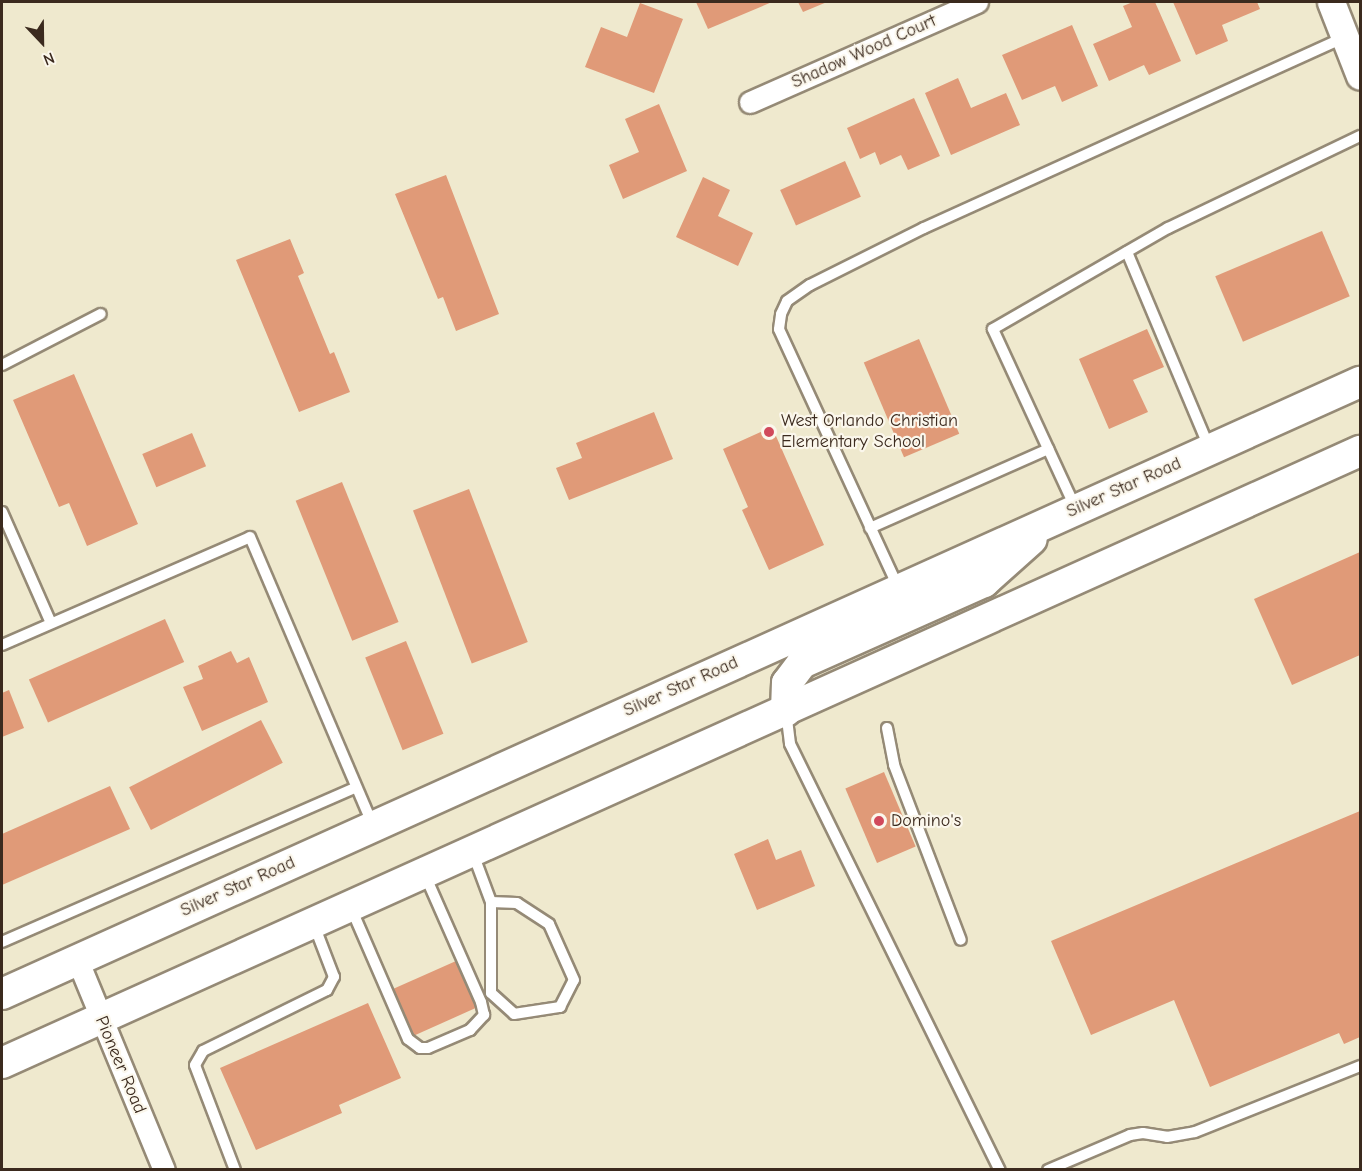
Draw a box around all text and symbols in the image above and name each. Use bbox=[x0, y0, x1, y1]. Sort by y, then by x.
street label: Shadow Wood Court bbox=[788, 10, 940, 94]
north arrow bbox=[12, 12, 72, 72]
text: N bbox=[41, 48, 57, 69]
place label: West Orlando Christian Elementary School bbox=[781, 411, 958, 454]
marker: West Orlando Christian Elementary School bbox=[762, 425, 776, 439]
street label: Silver Star Road bbox=[1063, 453, 1185, 523]
street label: Silver Star Road bbox=[620, 652, 742, 722]
place label: Domino's bbox=[891, 810, 961, 832]
marker: Domino's bbox=[872, 814, 886, 828]
street label: Silver Star Road bbox=[177, 852, 299, 922]
street label: Pioneer Road bbox=[90, 1013, 150, 1117]

